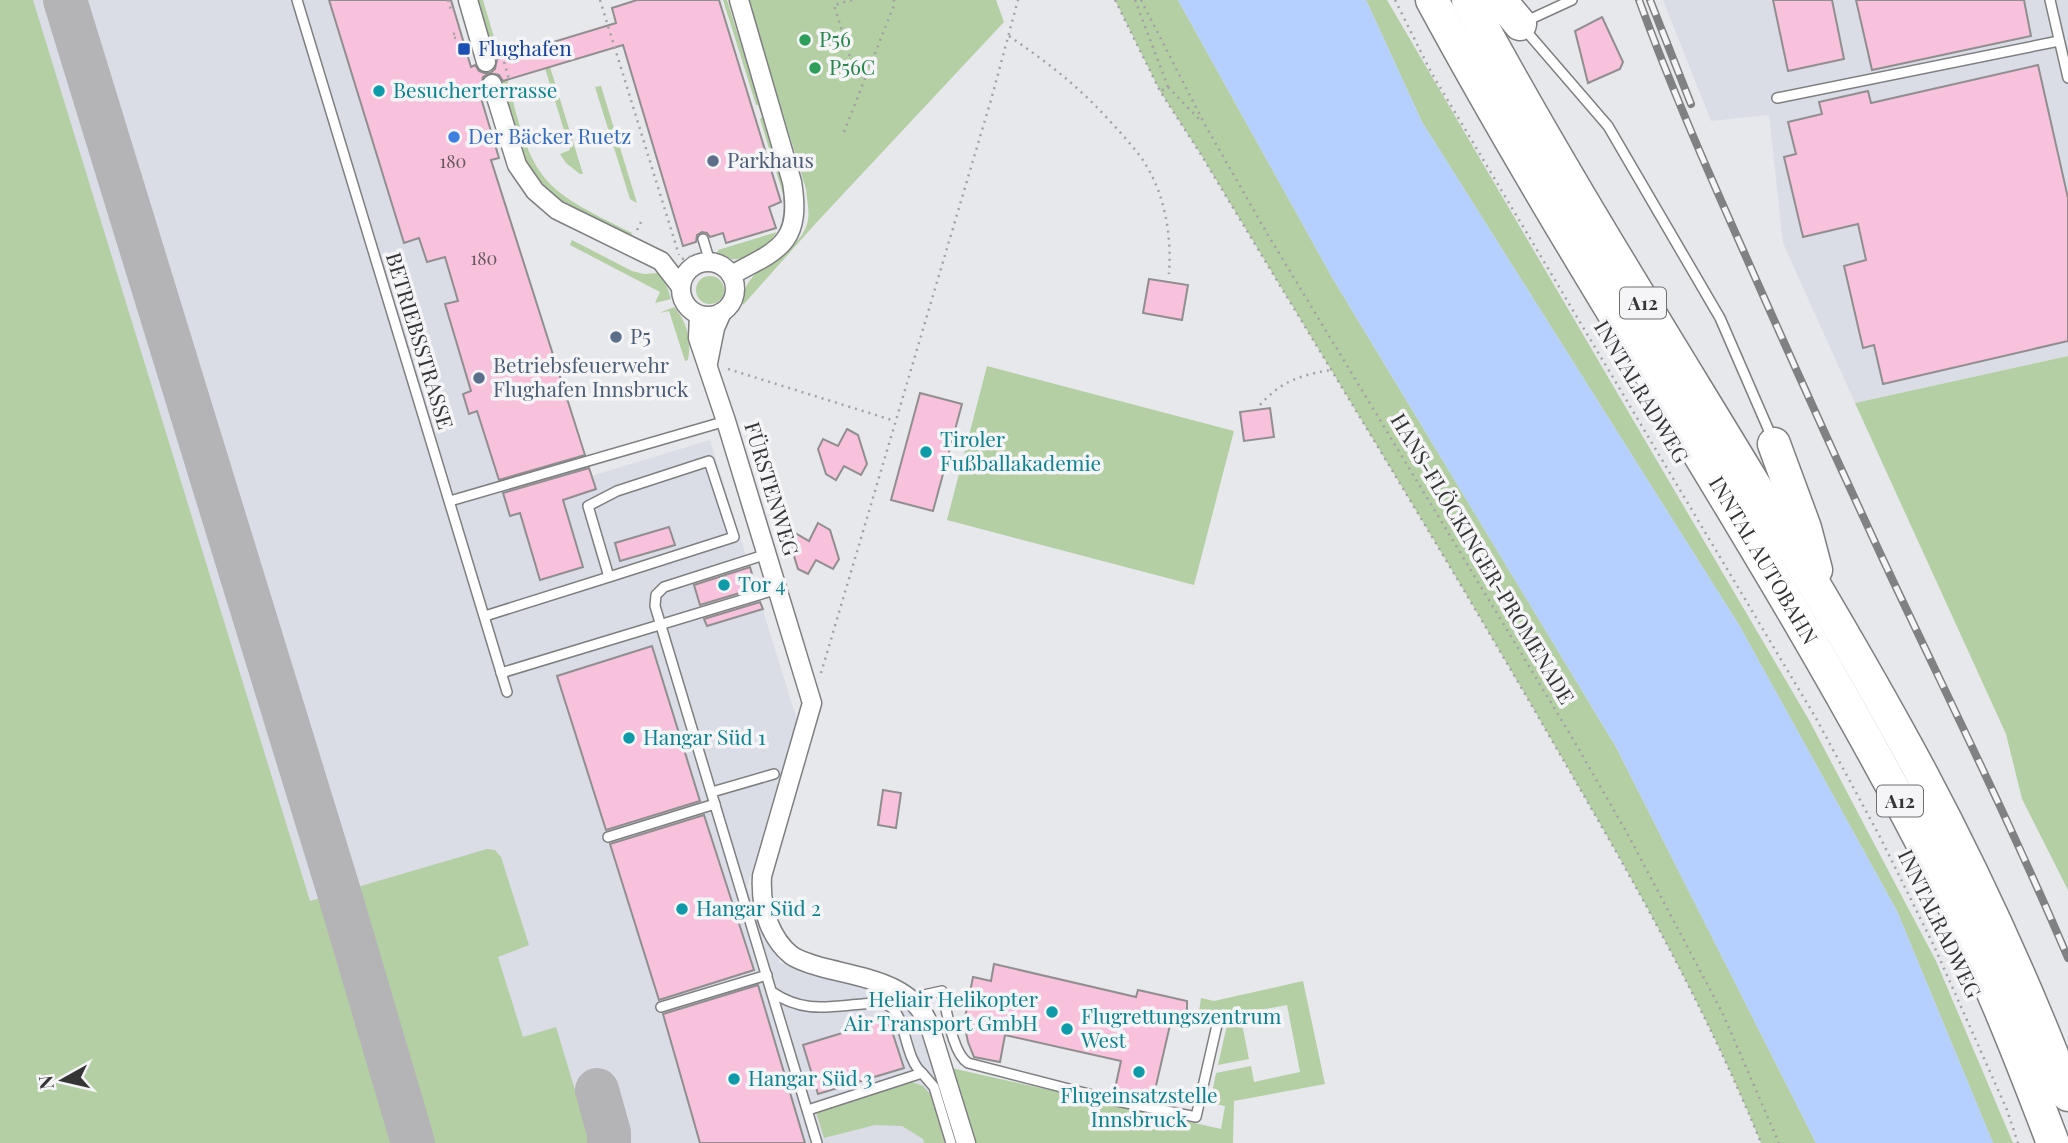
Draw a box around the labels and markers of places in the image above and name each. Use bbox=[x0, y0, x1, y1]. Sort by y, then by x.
place label: P56 bbox=[819, 24, 851, 52]
marker: P56 bbox=[797, 32, 813, 48]
place label: Flughafen bbox=[478, 33, 572, 61]
marker: Flughafen bbox=[456, 41, 472, 57]
place label: P56C bbox=[829, 52, 875, 80]
marker: P56C bbox=[807, 60, 823, 76]
place label: Besucherterrasse bbox=[393, 75, 557, 103]
marker: Besucherterrasse bbox=[371, 83, 387, 99]
place label: Der Bäcker Ruetz bbox=[468, 121, 631, 149]
marker: Der Bäcker Ruetz bbox=[446, 129, 462, 145]
place label: Parkhaus bbox=[727, 145, 814, 173]
marker: Parkhaus bbox=[705, 153, 721, 169]
place label: P5 bbox=[630, 321, 651, 349]
marker: P5 bbox=[608, 329, 624, 345]
place label: Betriebsfeuerwehr Flughafen Innsbruck bbox=[493, 350, 689, 402]
marker: Betriebsfeuerwehr Flughafen Innsbruck bbox=[471, 370, 487, 386]
place label: Tiroler Fußballakademie bbox=[940, 424, 1101, 476]
marker: Tiroler Fußballakademie bbox=[918, 444, 934, 460]
place label: Tor 4 bbox=[738, 569, 786, 597]
marker: Tor 4 bbox=[716, 577, 732, 593]
place label: Hangar Süd 1 bbox=[643, 722, 766, 750]
marker: Hangar Süd 1 bbox=[621, 730, 637, 746]
place label: Hangar Süd 2 bbox=[696, 893, 821, 921]
marker: Hangar Süd 2 bbox=[674, 901, 690, 917]
place label: Heliair Helikopter Air Transport GmbH bbox=[843, 984, 1039, 1036]
place label: Flugrettungszentrum West bbox=[1080, 1001, 1282, 1053]
marker: Heliair Helikopter Air Transport GmbH bbox=[1044, 1004, 1060, 1020]
marker: Flugrettungszentrum West bbox=[1059, 1021, 1075, 1037]
place label: Hangar Süd 3 bbox=[748, 1063, 873, 1091]
marker: Flugeinsatzstelle Innsbruck bbox=[1131, 1064, 1147, 1080]
marker: Hangar Süd 3 bbox=[726, 1071, 742, 1087]
place label: Flugeinsatzstelle Innsbruck bbox=[1060, 1080, 1218, 1132]

